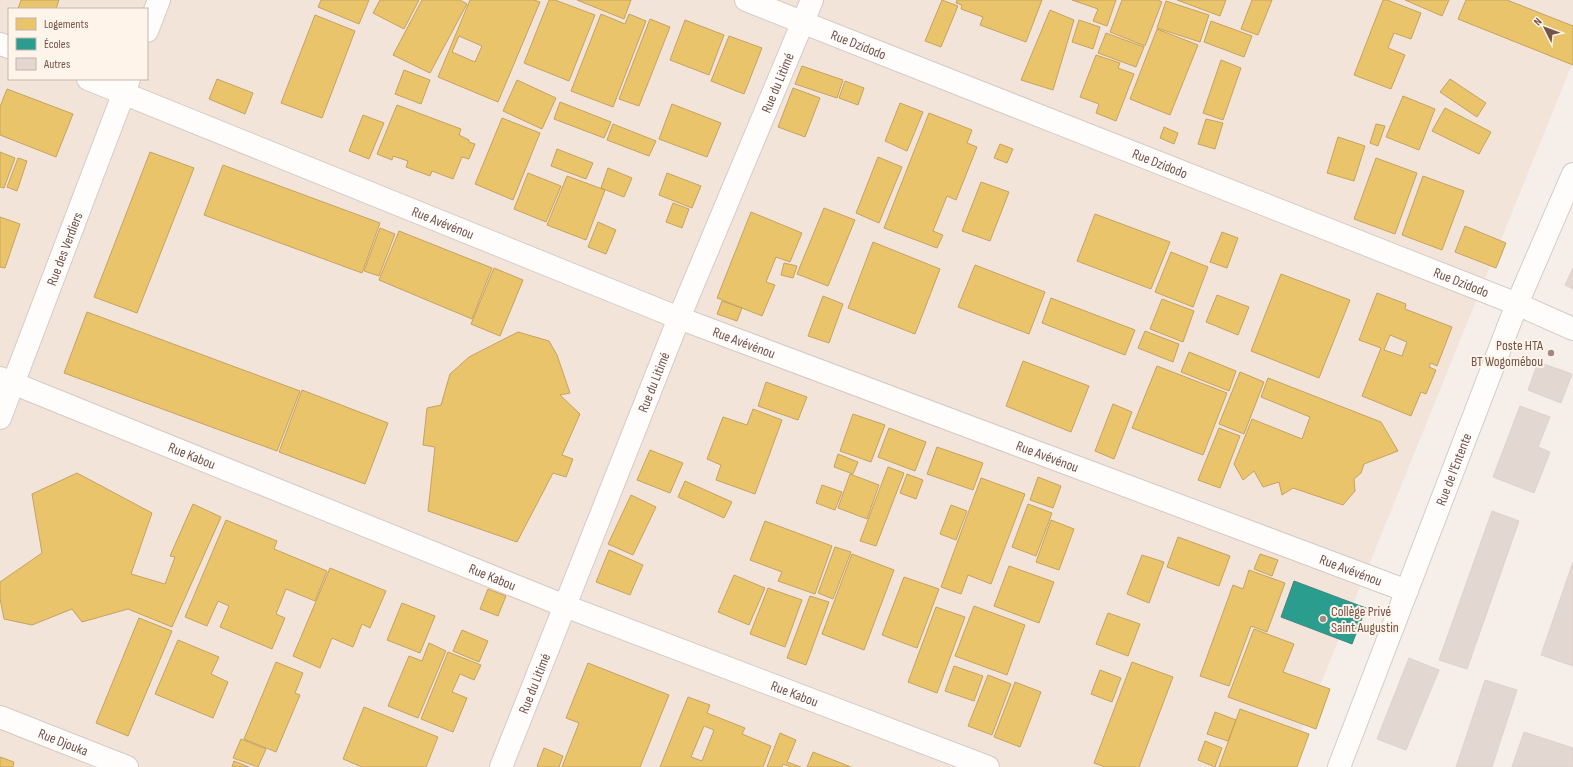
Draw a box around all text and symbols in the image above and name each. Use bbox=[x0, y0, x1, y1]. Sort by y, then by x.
legend bbox=[8, 8, 148, 80]
north arrow bbox=[1525, 8, 1565, 48]
text: N bbox=[1531, 15, 1545, 28]
text: Logements bbox=[44, 17, 88, 32]
street label: Rue Dzidodo bbox=[828, 26, 889, 63]
text: Écoles bbox=[44, 37, 70, 52]
street label: Rue du Litimé bbox=[757, 50, 797, 115]
text: Autres bbox=[43, 57, 70, 72]
street label: Rue Dzidodo bbox=[1130, 145, 1190, 182]
street label: Rue Avévénou bbox=[410, 202, 477, 243]
street label: Rue des Verdiers bbox=[43, 210, 86, 288]
street label: Rue Dzidodo bbox=[1431, 264, 1492, 301]
street label: Rue Avévénou bbox=[710, 323, 778, 362]
place label: Poste HTA BT Wogomébou bbox=[1471, 337, 1544, 370]
marker: Poste HTA BT Wogomébou bbox=[1546, 348, 1556, 358]
street label: Rue du Litimé bbox=[634, 350, 673, 415]
street label: Rue de l'Entente bbox=[1432, 431, 1475, 508]
street label: Rue Avévénou bbox=[1014, 437, 1081, 476]
street label: Rue Kabou bbox=[166, 438, 218, 473]
street label: Rue Avévénou bbox=[1317, 550, 1385, 589]
street label: Rue Kabou bbox=[466, 560, 519, 594]
place label: Collège Privé Saint Augustin bbox=[1331, 603, 1399, 636]
marker: Collège Privé Saint Augustin bbox=[1318, 614, 1328, 624]
street label: Rue du Litimé bbox=[515, 651, 554, 716]
street label: Rue Kabou bbox=[769, 677, 821, 710]
street label: Rue Djouka bbox=[36, 724, 91, 759]

